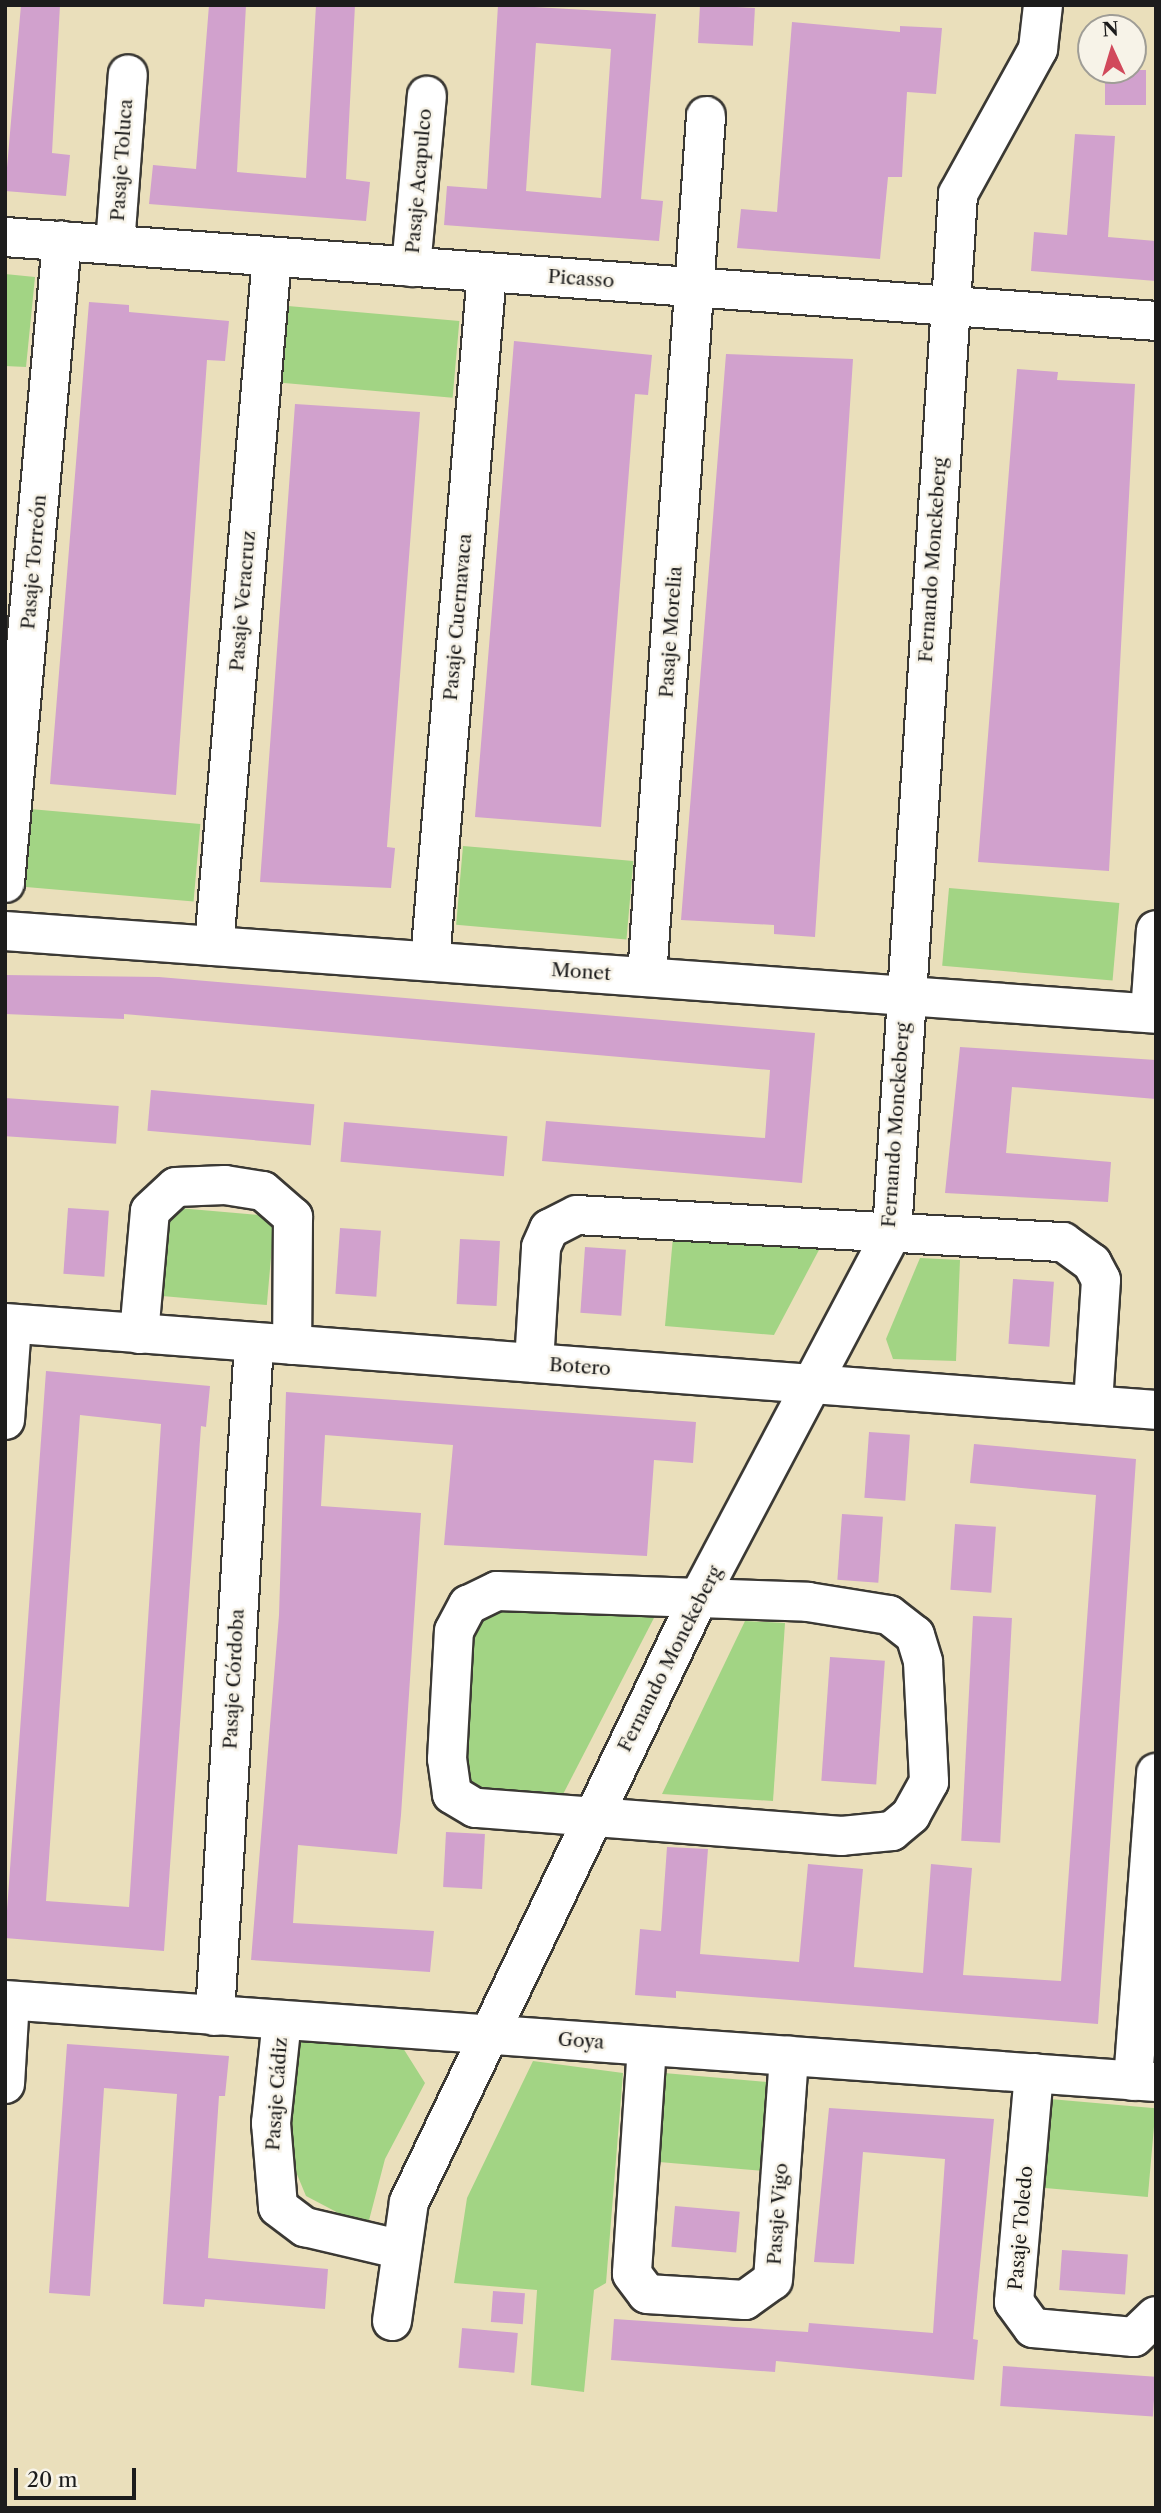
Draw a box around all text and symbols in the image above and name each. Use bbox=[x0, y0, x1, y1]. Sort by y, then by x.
north arrow bbox=[1077, 14, 1147, 84]
text: N bbox=[1102, 18, 1120, 42]
street label: Pasaje Toluca bbox=[106, 98, 138, 222]
street label: Pasaje Acapulco bbox=[401, 107, 437, 255]
street label: Picasso bbox=[547, 265, 615, 293]
street label: Fernando Monckeberg bbox=[914, 457, 952, 663]
street label: Pasaje Torreón bbox=[17, 493, 51, 631]
street label: Pasaje Veracruz bbox=[225, 529, 261, 673]
street label: Pasaje Cuernavaca bbox=[439, 532, 477, 702]
street label: Pasaje Morelia bbox=[655, 565, 687, 699]
street label: Monet bbox=[550, 959, 612, 985]
street label: Fernando Monckeberg bbox=[877, 1022, 915, 1228]
street label: Botero bbox=[548, 1353, 612, 1381]
street label: Fernando Monckeberg bbox=[613, 1562, 727, 1756]
street label: Pasaje Córdoba bbox=[219, 1608, 249, 1750]
street label: Goya bbox=[557, 2028, 605, 2054]
street label: Pasaje Cádiz bbox=[262, 2037, 292, 2151]
street label: Pasaje Vigo bbox=[763, 2162, 793, 2266]
street label: Pasaje Toledo bbox=[1004, 2165, 1038, 2291]
scale bar bbox=[18, 2454, 140, 2498]
text: 20 m bbox=[27, 2467, 78, 2492]

